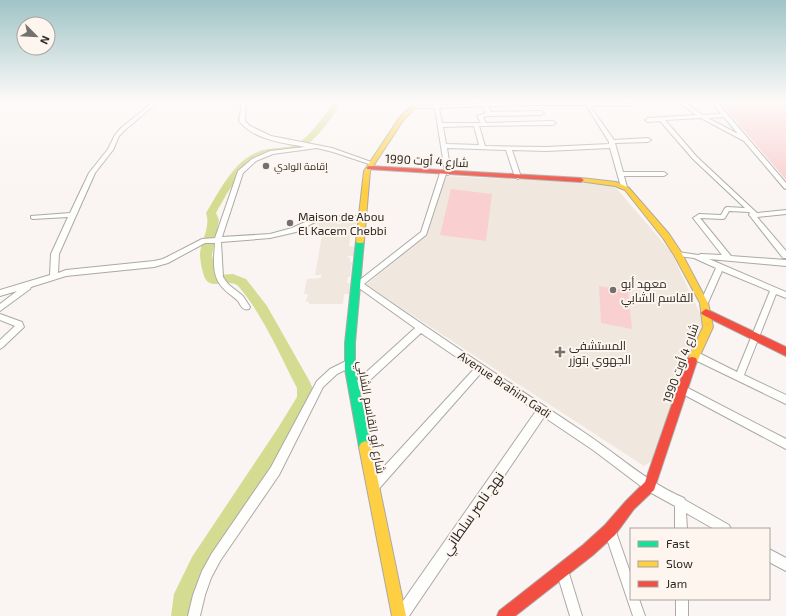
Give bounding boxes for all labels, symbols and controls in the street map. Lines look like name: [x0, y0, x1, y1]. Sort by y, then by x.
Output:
north arrow: [16, 16, 56, 56]
text: N: [38, 34, 53, 47]
street label: شارع 4 أوت 1990: [385, 151, 469, 171]
place label: إقامة الوادي: [274, 160, 328, 174]
marker: إقامة الوادي: [261, 161, 271, 171]
place label: Maison de Abou El Kacem Chebbi: [298, 209, 387, 237]
marker: Maison de Abou El Kacem Chebbi: [285, 218, 295, 228]
place label: معهد أبو القاسم الشابي: [621, 276, 693, 308]
marker: معهد أبو القاسم الشابي: [608, 285, 618, 295]
street label: شارع 4 أوت 1990: [659, 321, 703, 405]
place label: المستشفى الجهوي بتوزر: [568, 338, 631, 370]
marker: المستشفى الجهوي بتوزر: [554, 346, 566, 358]
street label: Avenue Brahim Gadi: [456, 348, 554, 420]
street label: شارع أبو القاسم الشابي: [351, 359, 389, 475]
street label: نهج ناصر سلطاني: [437, 468, 510, 560]
legend: [630, 528, 770, 600]
text: Fast: [666, 536, 690, 550]
text: Slow: [666, 556, 693, 570]
text: Jam: [666, 576, 687, 590]

